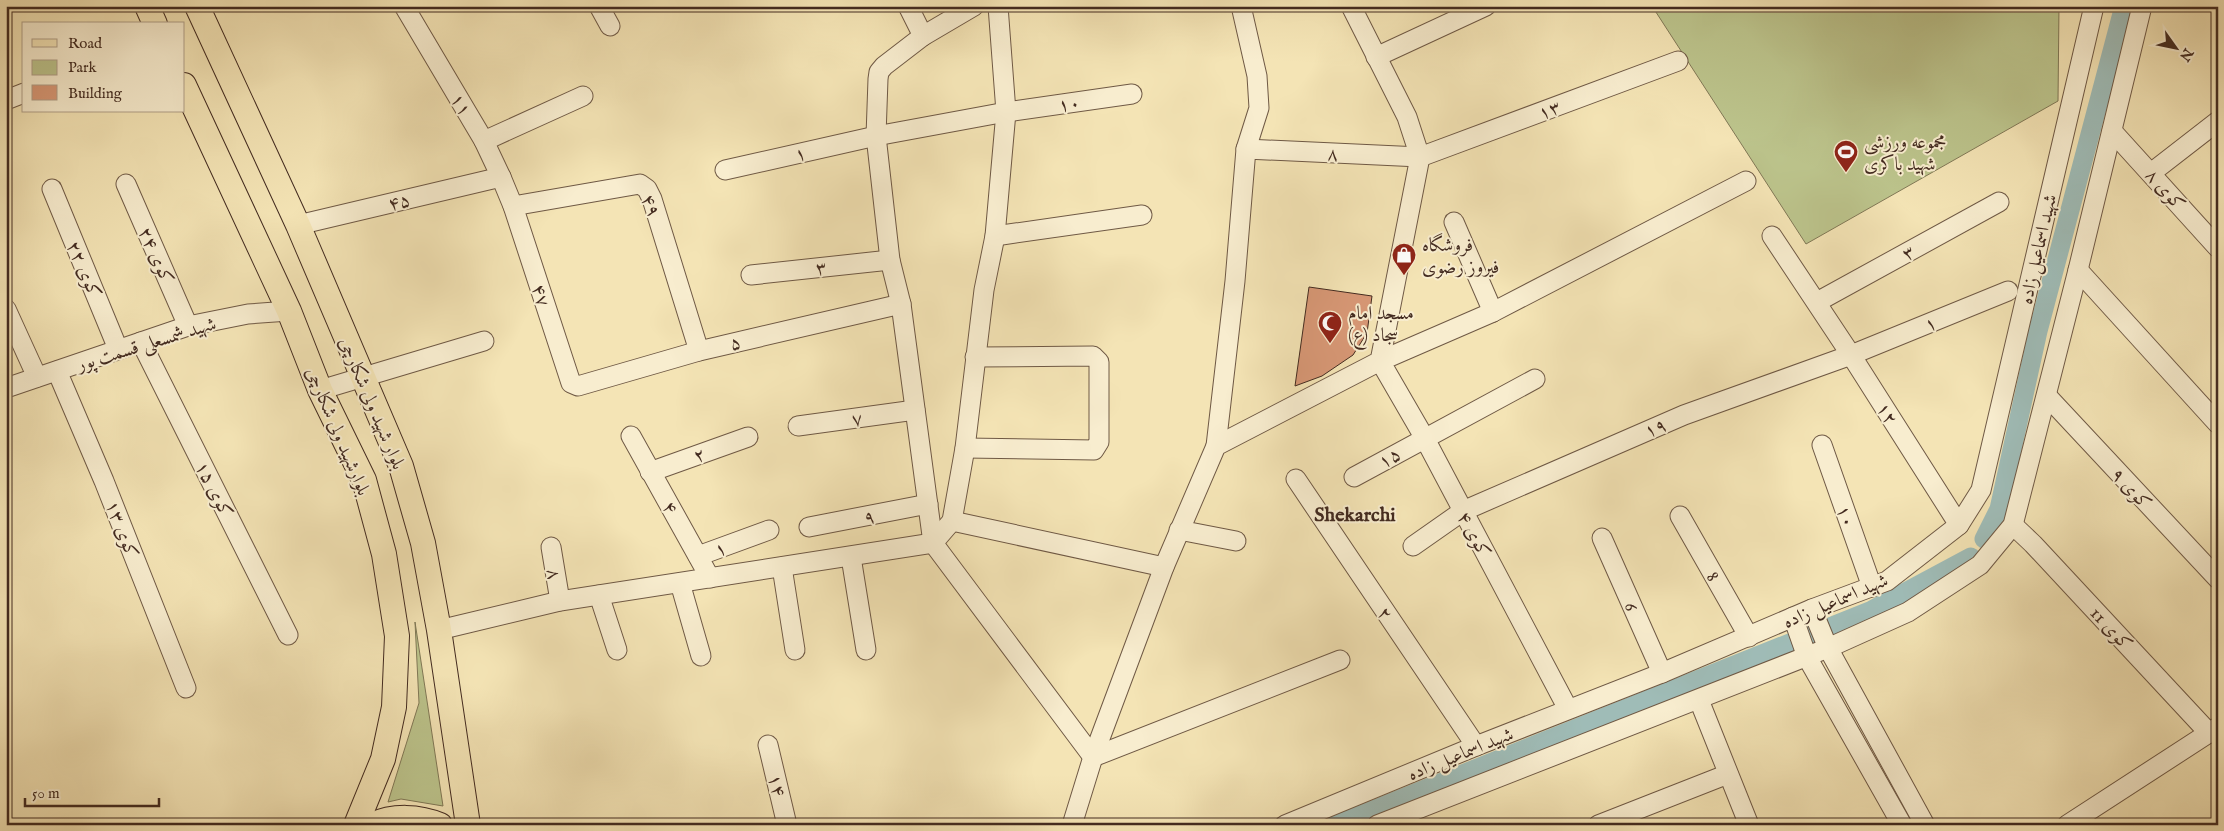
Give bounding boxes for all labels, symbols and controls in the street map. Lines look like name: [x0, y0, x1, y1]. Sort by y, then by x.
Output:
legend: [22, 22, 185, 112]
north arrow: [2152, 22, 2202, 72]
text: Road: [68, 34, 103, 53]
text: N: [2175, 44, 2197, 65]
text: Park: [68, 58, 98, 77]
text: Building: [68, 84, 123, 103]
street label: ۱۱: [444, 89, 476, 121]
street label: ۱۰: [1057, 92, 1082, 118]
street label: ۱۳: [1535, 96, 1564, 126]
place label: مجموعه ورزشی شهید باکری: [1864, 131, 1947, 177]
sports icon: مجموعه ورزشی شهید باکری: [1833, 139, 1859, 173]
street label: ۱: [792, 142, 809, 168]
street label: ۸: [1327, 143, 1339, 167]
street label: کوی ۸: [2139, 164, 2190, 217]
street label: ۴۵: [386, 189, 413, 217]
street label: ۴۹: [635, 191, 666, 221]
street label: شهید اسماعیل زاده: [2015, 192, 2063, 307]
street label: کوی ۲۴: [132, 224, 178, 288]
place label: فروشگاه فیروز رضوی: [1422, 232, 1499, 280]
street label: کوی ۲۲: [60, 237, 106, 302]
street label: ۳: [1898, 241, 1920, 267]
shop icon: فروشگاه فیروز رضوی: [1391, 242, 1417, 276]
street label: ۳: [814, 256, 828, 282]
street label: ۴۷: [525, 281, 555, 310]
place label: مسجد امام سجاد (ع): [1348, 302, 1414, 350]
mosque icon: مسجد امام سجاد (ع): [1317, 310, 1343, 344]
street label: شهید شمسعلی قسمت پور: [72, 312, 220, 379]
street label: ۱: [1921, 312, 1940, 338]
street label: ۵: [727, 331, 744, 357]
street label: بلوار شهید ولی شکارچی: [332, 334, 410, 474]
street label: بلوارشهید ولی شکارچی: [299, 364, 375, 500]
street label: ۱۲: [1870, 398, 1902, 430]
street label: ۷: [850, 407, 864, 433]
street label: ۱۹: [1641, 413, 1671, 444]
street label: ۲: [690, 443, 709, 469]
street label: ۱۵: [1374, 443, 1406, 475]
street label: کوی ۱۵: [189, 458, 238, 522]
street label: کوی ۹: [2105, 463, 2156, 515]
street label: کوی ۱۳: [99, 497, 143, 562]
street label: ۴: [656, 497, 682, 519]
street label: ۱۰: [1830, 502, 1860, 531]
district label: Shekarchi: [1314, 503, 1396, 528]
street label: ۹: [862, 505, 877, 531]
street label: کوی ۴: [1451, 508, 1495, 562]
street label: ۱: [711, 537, 730, 563]
street label: ۸: [540, 567, 566, 582]
street label: 8: [1700, 568, 1725, 586]
street label: شهید اسماعیل زاده: [1780, 569, 1892, 635]
street label: 6: [1618, 598, 1643, 616]
street label: کوی 11: [2084, 602, 2137, 657]
street label: ۲: [1371, 603, 1397, 625]
street label: شهید اسماعیل زاده: [1404, 723, 1517, 787]
street label: ۱۴: [762, 772, 790, 799]
scale bar: [25, 776, 159, 808]
text: 50 m: [32, 784, 60, 803]

